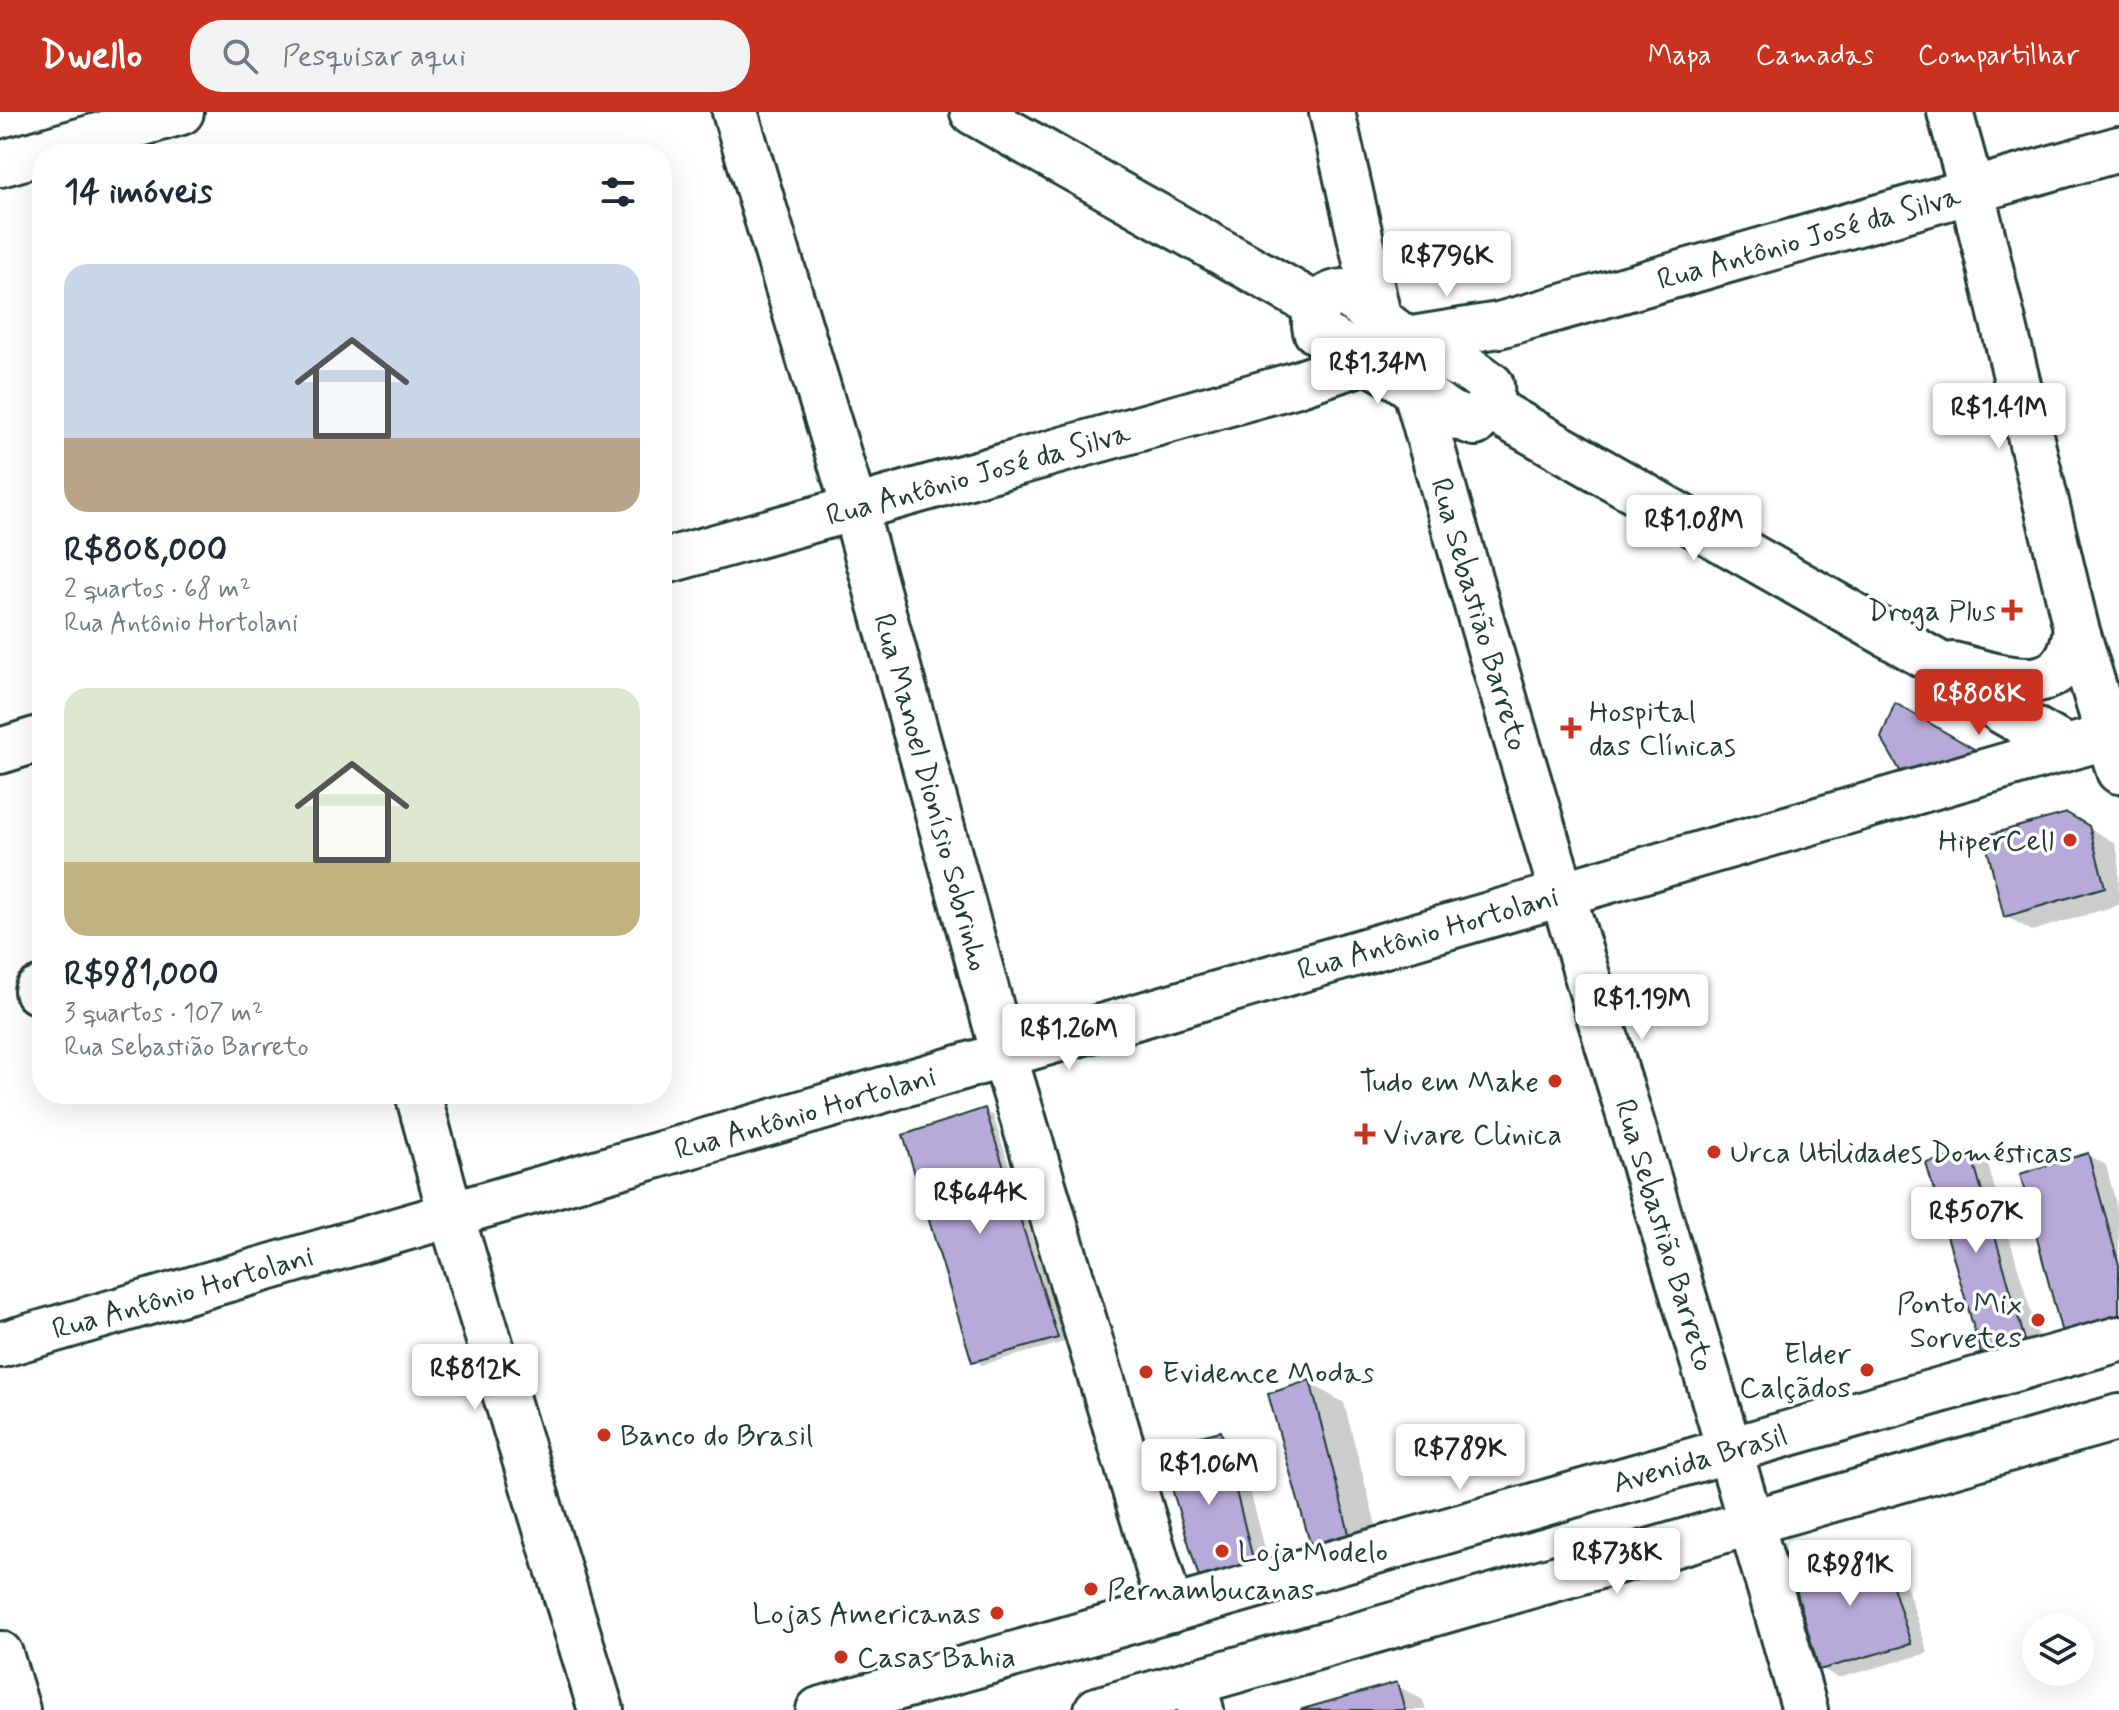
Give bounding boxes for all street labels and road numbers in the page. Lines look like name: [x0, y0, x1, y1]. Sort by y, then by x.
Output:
street label: Rua Antônio José da Silva: [1653, 177, 1966, 300]
street label: Rua Antônio José da Silva: [822, 414, 1135, 536]
street label: Rua Sebastião Barreto: [1420, 474, 1537, 755]
street label: Rua Manoel Dionísio Sobrinho: [863, 609, 998, 975]
street label: Rua Antônio Hortolani: [1293, 878, 1563, 990]
street label: Rua Antônio Hortolani: [670, 1058, 941, 1170]
street label: Rua Sebastião Barreto: [1604, 1095, 1723, 1376]
street label: Rua Antônio Hortolani: [48, 1238, 318, 1350]
street label: Avenida Brasil: [1608, 1417, 1792, 1504]

